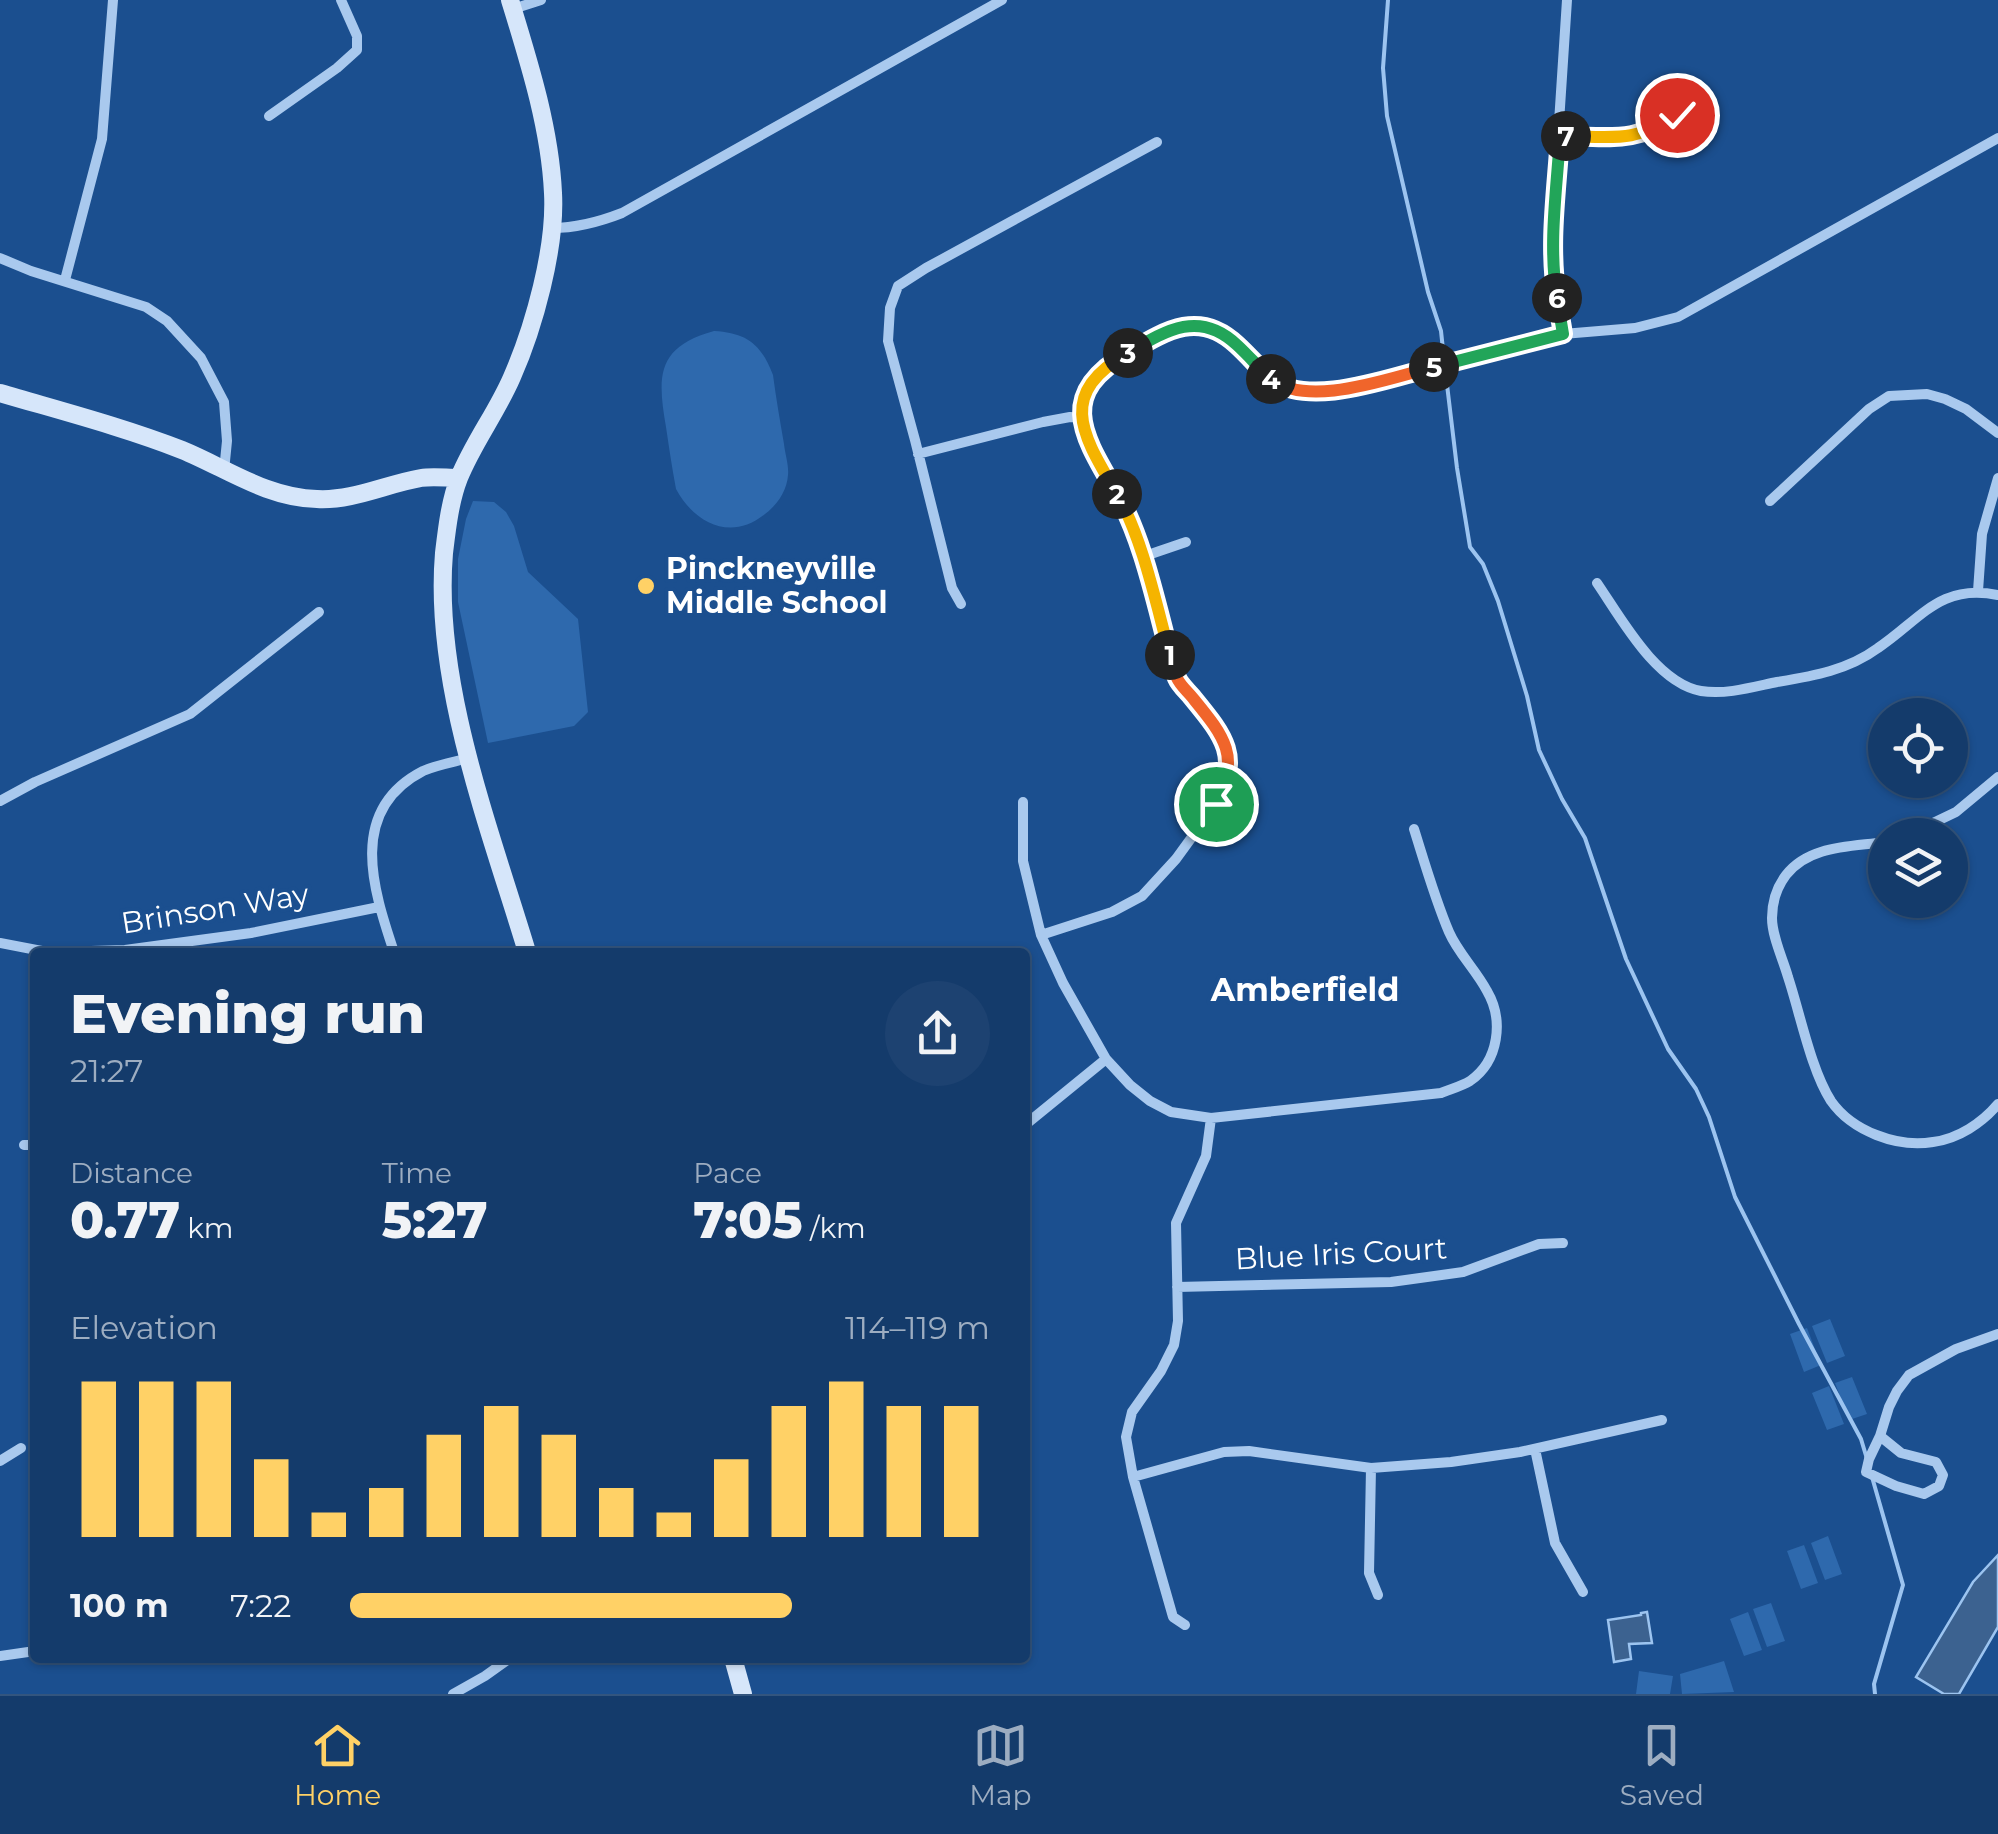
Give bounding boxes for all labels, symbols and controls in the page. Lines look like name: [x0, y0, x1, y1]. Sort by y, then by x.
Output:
pin: [1635, 73, 1720, 158]
icon: check: [1650, 88, 1705, 143]
pin: 7: [1541, 111, 1591, 161]
text: 7: [1557, 119, 1575, 153]
pin: 6: [1532, 273, 1582, 323]
text: 6: [1548, 281, 1566, 315]
pin: 3: [1103, 328, 1153, 378]
text: 3: [1120, 336, 1136, 370]
pin: 5: [1409, 342, 1459, 392]
text: 5: [1426, 350, 1442, 384]
pin: 4: [1246, 354, 1296, 404]
text: 4: [1261, 362, 1281, 396]
pin: 2: [1092, 469, 1142, 519]
text: 2: [1109, 477, 1125, 511]
place label: Pinckneyville Middle School: [666, 550, 888, 621]
marker: Pinckneyville Middle School: [635, 575, 657, 597]
pin: 1: [1145, 630, 1195, 680]
text: 1: [1165, 638, 1175, 672]
map controls: [1868, 698, 1968, 918]
button: locate: [1868, 698, 1968, 798]
pin: [1174, 762, 1259, 847]
icon: arrive: [1189, 777, 1244, 832]
button: layers: [1868, 818, 1968, 918]
street label: Brinson Way: [118, 875, 312, 942]
district label: Amberfield: [1210, 970, 1399, 1009]
text: Evening run: [70, 980, 425, 1047]
button: share: [885, 981, 990, 1086]
text: 21:27: [70, 1051, 143, 1090]
text: Distance: [70, 1156, 193, 1190]
text: Time: [382, 1156, 452, 1190]
text: Pace: [693, 1156, 762, 1190]
text: 0.77: [70, 1190, 180, 1251]
text: 5:27: [382, 1190, 488, 1251]
text: 7:05: [693, 1190, 803, 1251]
text: km: [180, 1211, 234, 1245]
text: /km: [803, 1211, 866, 1245]
street label: Blue Iris Court: [1234, 1229, 1448, 1278]
text: Elevation: [70, 1308, 218, 1347]
text: 114–119 m: [845, 1308, 990, 1347]
text: 100 m: [70, 1586, 169, 1625]
text: 7:22: [230, 1586, 291, 1625]
tab: Home: [294, 1718, 381, 1812]
tab: Map: [969, 1718, 1032, 1812]
tab: Saved: [1620, 1718, 1704, 1812]

